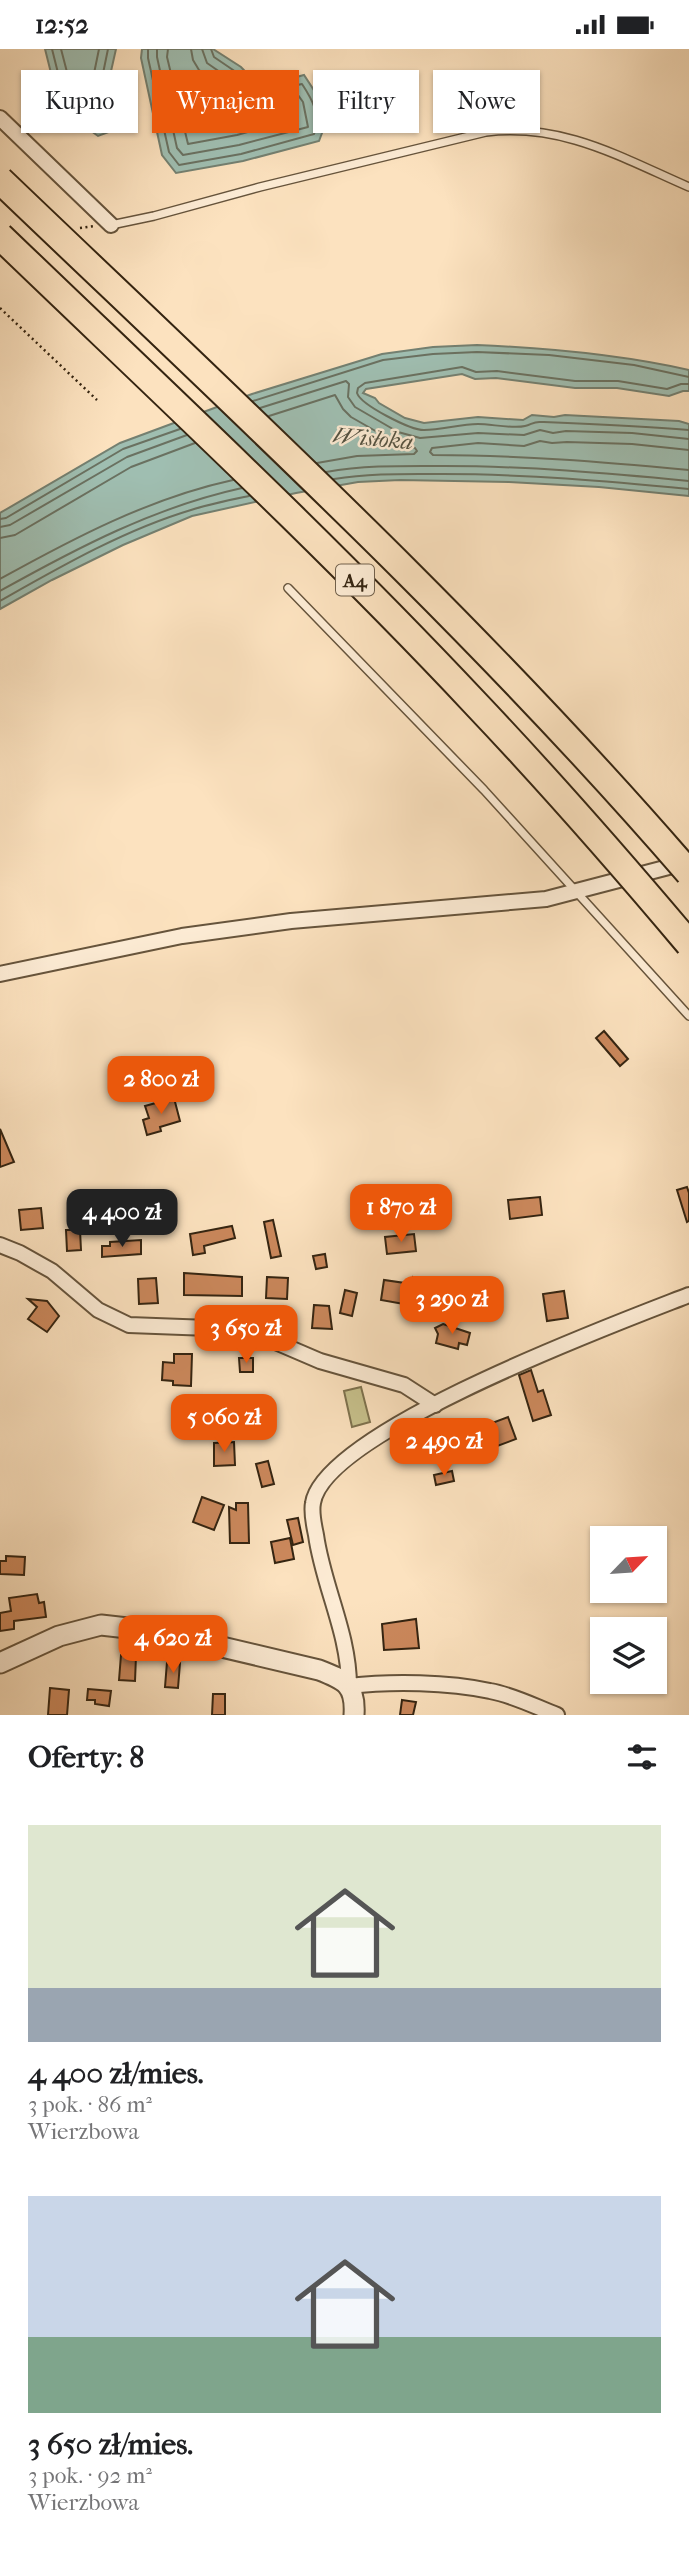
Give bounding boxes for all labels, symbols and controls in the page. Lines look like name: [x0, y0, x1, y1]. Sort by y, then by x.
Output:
text: 12:52: [35, 9, 89, 40]
chip: Kupno: [21, 70, 138, 133]
chip: Wynajem: [152, 70, 299, 133]
chip: Filtry: [313, 70, 419, 133]
chip: Nowe: [433, 70, 540, 133]
water label: Wisłoka: [332, 422, 414, 455]
road number: A4: [336, 565, 374, 595]
pin: 2 800 zł: [89, 1056, 233, 1116]
text: 2 800 zł: [123, 1065, 199, 1092]
pin: 1 870 zł: [329, 1185, 473, 1244]
pin: 4 400 zł: [50, 1189, 194, 1249]
text: 1 870 zł: [366, 1193, 436, 1220]
text: 4 400 zł: [83, 1198, 161, 1225]
pin: 3 290 zł: [380, 1277, 524, 1336]
text: 3 290 zł: [416, 1285, 488, 1312]
pin: 3 650 zł: [174, 1305, 318, 1365]
text: 3 650 zł: [211, 1314, 281, 1341]
pin: 5 060 zł: [152, 1395, 296, 1454]
text: 5 060 zł: [187, 1403, 261, 1430]
pin: 2 490 zł: [372, 1419, 516, 1478]
text: 2 490 zł: [406, 1427, 482, 1454]
north arrow: [590, 1526, 667, 1603]
map controls: [590, 1526, 667, 1694]
pin: 4 620 zł: [101, 1615, 245, 1675]
button: layers: [590, 1617, 667, 1694]
text: 4 620 zł: [135, 1624, 211, 1651]
icon: filters: [623, 1738, 661, 1776]
text: Oferty: 8: [28, 1740, 144, 1775]
icon: home: [282, 1870, 408, 1996]
text: 4 400 zł/mies.: [28, 2056, 204, 2091]
text: 3 pok. · 86 m²: [28, 2091, 152, 2118]
text: Wierzbowa: [28, 2118, 139, 2145]
icon: home: [282, 2241, 408, 2367]
text: 3 650 zł/mies.: [28, 2427, 193, 2462]
text: 3 pok. · 92 m²: [28, 2462, 152, 2489]
text: Wierzbowa: [28, 2489, 139, 2516]

